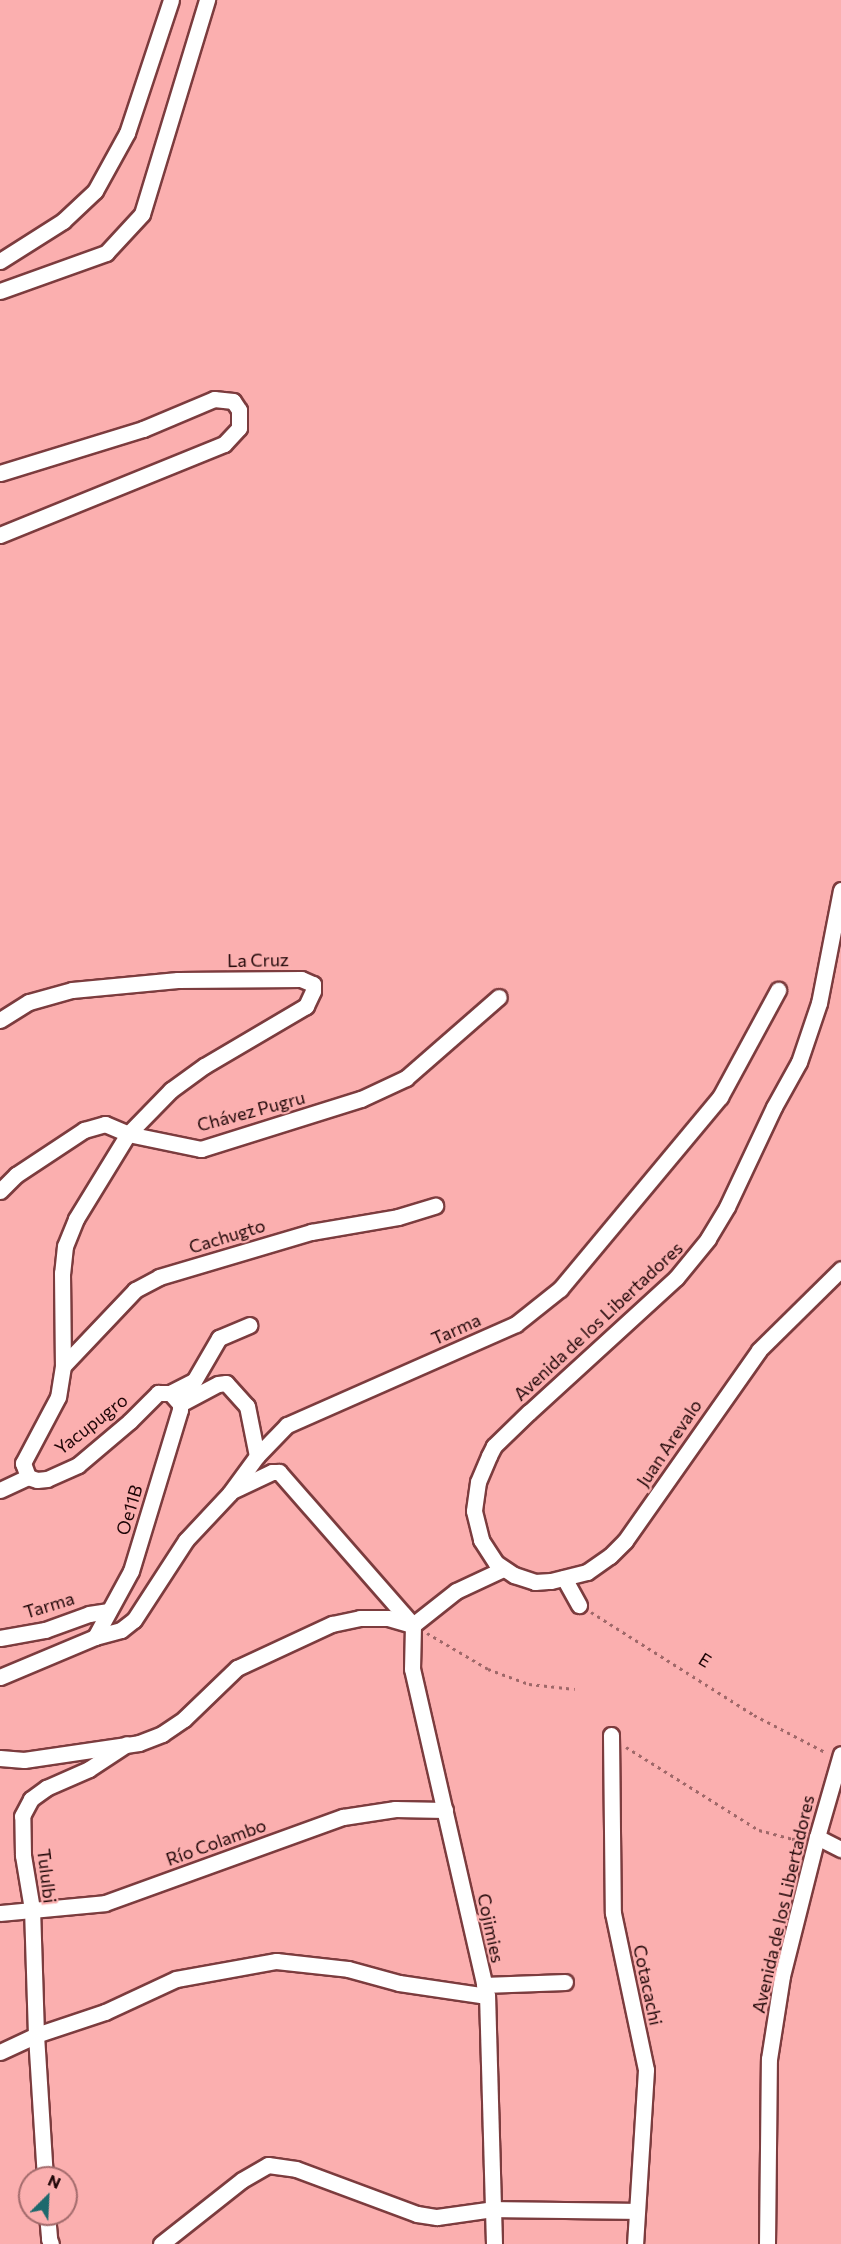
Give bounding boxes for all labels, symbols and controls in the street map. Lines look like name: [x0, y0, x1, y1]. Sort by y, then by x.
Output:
street label: La Cruz: [227, 949, 289, 971]
street label: Chávez Pugru: [195, 1086, 307, 1136]
street label: Cachugto: [186, 1214, 268, 1258]
street label: Avenida de los Libertadores: [509, 1237, 687, 1405]
street label: Tarma: [428, 1309, 484, 1349]
street label: Yacupugro: [50, 1389, 132, 1459]
street label: Juan Arevalo: [632, 1395, 706, 1491]
street label: Oe11B: [111, 1482, 147, 1538]
street label: Tarma: [21, 1587, 77, 1623]
street label: E: [695, 1648, 715, 1672]
street label: Avenida de los Libertadores: [747, 1793, 819, 2015]
street label: Río Colambo: [163, 1814, 269, 1870]
street label: Tululbi: [33, 1848, 61, 1904]
street label: Cojimies: [473, 1891, 509, 1965]
street label: Cotacachi: [629, 1943, 667, 2027]
north arrow: [18, 2166, 78, 2226]
text: N: [45, 2170, 64, 2192]

